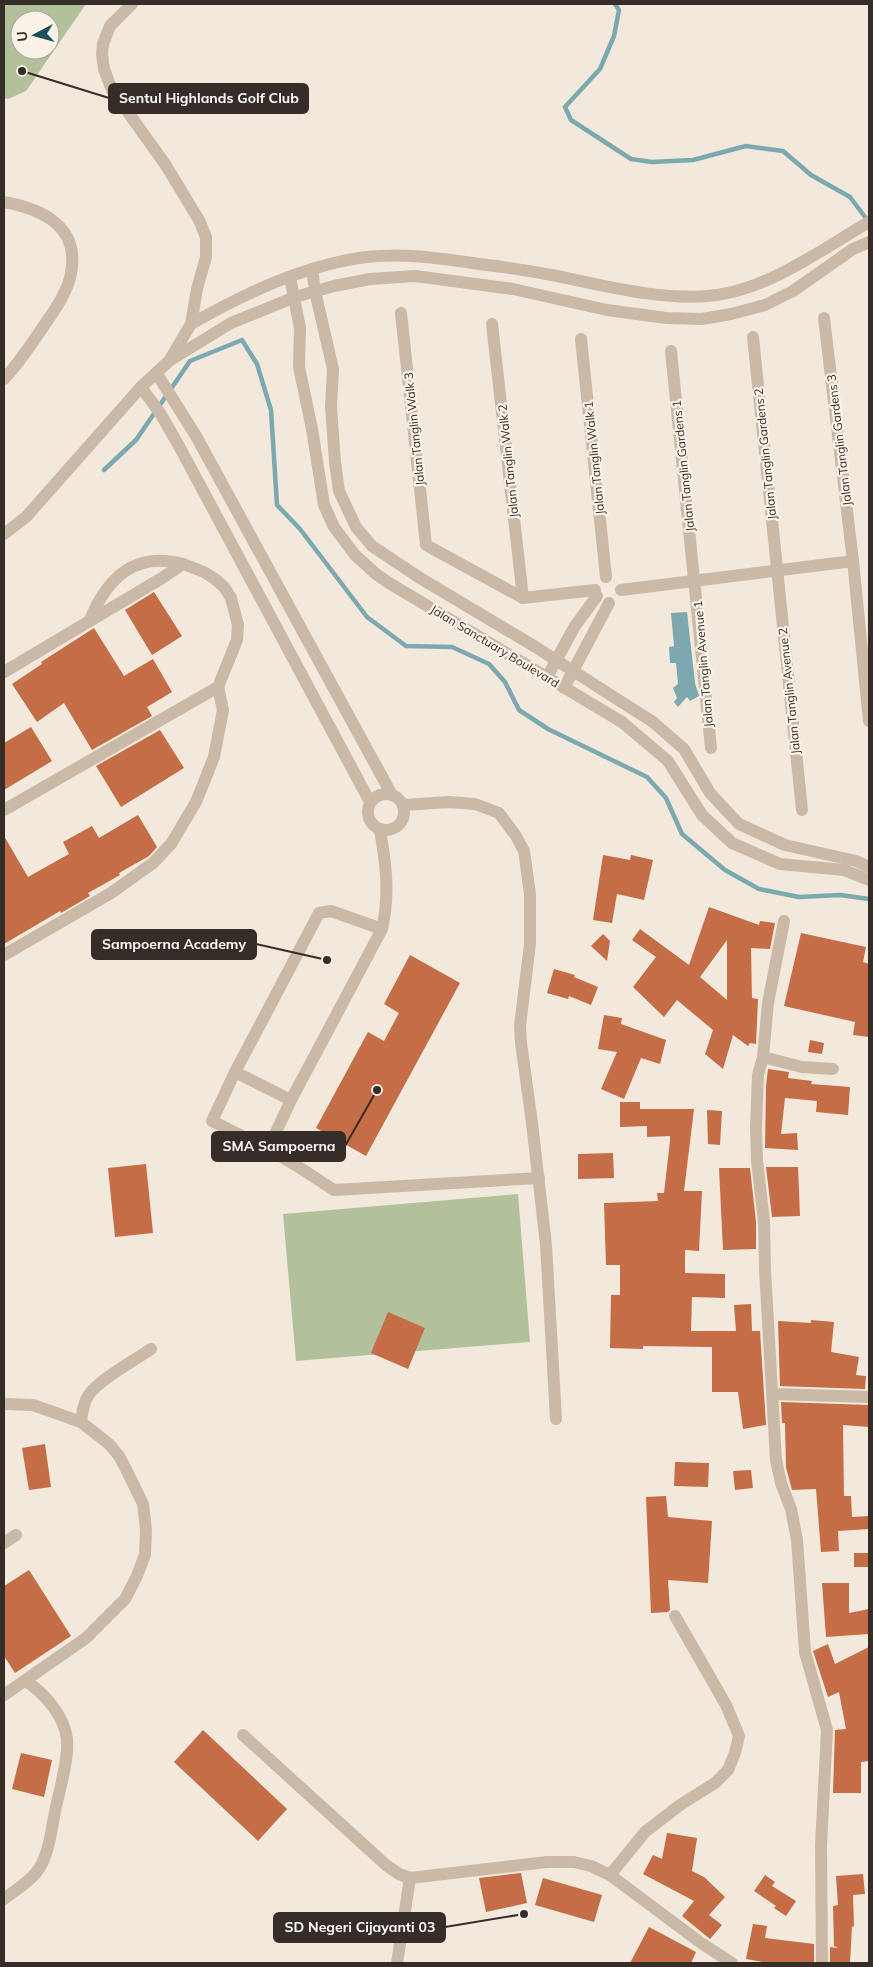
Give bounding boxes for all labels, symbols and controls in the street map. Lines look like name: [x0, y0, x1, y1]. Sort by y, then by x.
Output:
north arrow: [10, 10, 60, 60]
text: U: [13, 30, 32, 42]
callout: Sentul Highlands Golf Club: [109, 84, 308, 113]
text: Sentul Highlands Golf Club: [119, 89, 299, 107]
street label: Jalan Tanglin Walk 3: [401, 371, 427, 487]
street label: Jalan Tanglin Gardens 3: [823, 373, 855, 507]
street label: Jalan Tanglin Gardens 2: [751, 387, 779, 521]
street label: Jalan Tanglin Gardens 1: [669, 399, 697, 533]
street label: Jalan Tanglin Walk 1: [581, 400, 607, 516]
street label: Jalan Tanglin Walk 2: [495, 403, 521, 519]
street label: Jalan Tanglin Avenue 1: [690, 600, 716, 728]
street label: Jalan Sanctuary Boulevard: [428, 602, 562, 690]
street label: Jalan Tanglin Avenue 2: [775, 627, 803, 755]
callout: Sampoerna Academy: [92, 930, 256, 959]
text: Sampoerna Academy: [102, 935, 246, 953]
callout: SMA Sampoerna: [212, 1132, 345, 1161]
text: SMA Sampoerna: [222, 1137, 336, 1155]
callout: SD Negeri Cijayanti 03: [274, 1913, 445, 1942]
text: SD Negeri Cijayanti 03: [285, 1918, 435, 1936]

